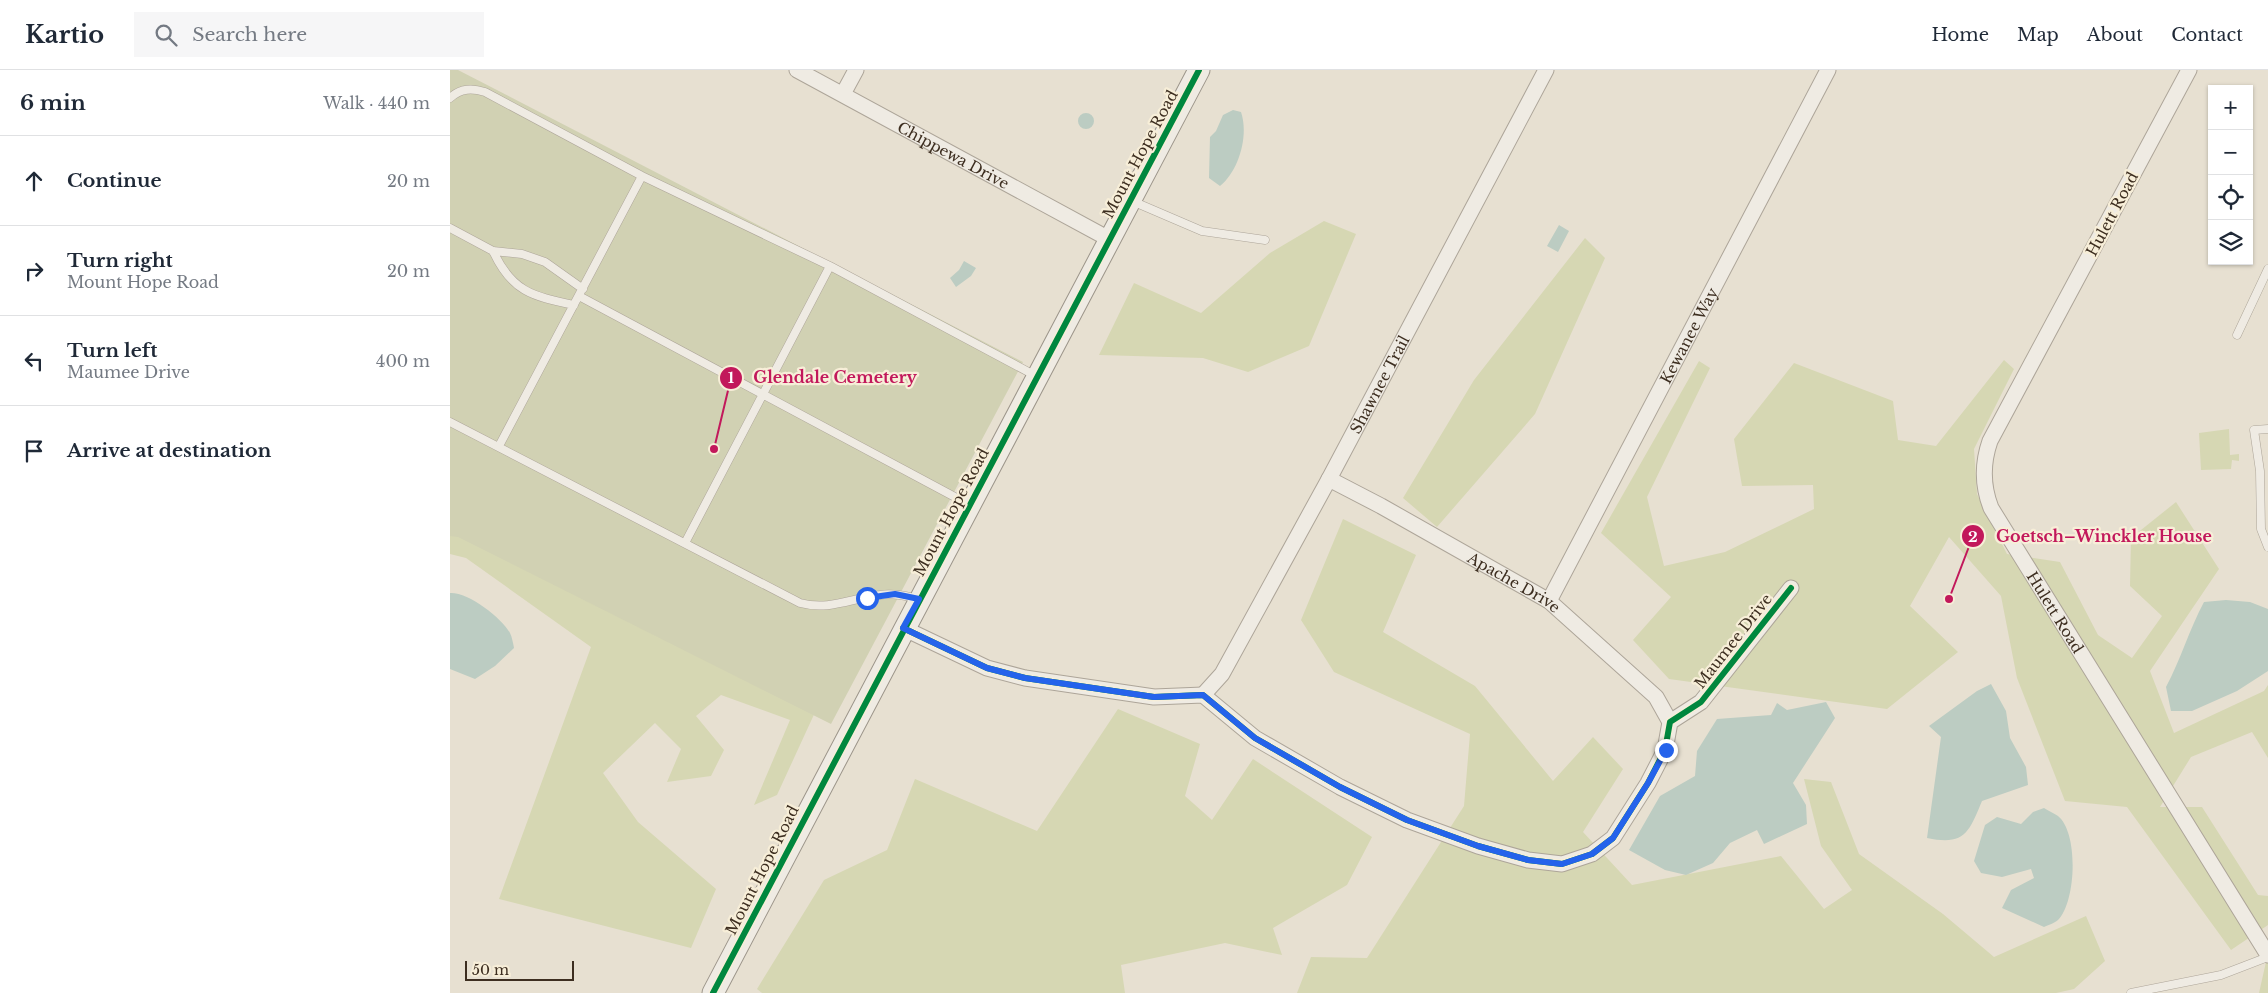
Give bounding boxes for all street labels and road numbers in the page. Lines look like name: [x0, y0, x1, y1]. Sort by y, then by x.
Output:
street label: Mount Hope Road: [1098, 87, 1182, 221]
street label: Chippewa Drive: [894, 117, 1013, 193]
street label: Hulett Road: [2082, 169, 2142, 259]
street label: Kewanee Way: [1655, 284, 1722, 387]
street label: Shawnee Trail: [1345, 332, 1413, 437]
street label: Mount Hope Road: [909, 445, 993, 579]
street label: Apache Drive: [1464, 547, 1565, 616]
street label: Hulett Road: [2023, 568, 2088, 657]
street label: Maumee Drive: [1690, 590, 1776, 692]
street label: Mount Hope Road: [721, 802, 803, 938]

